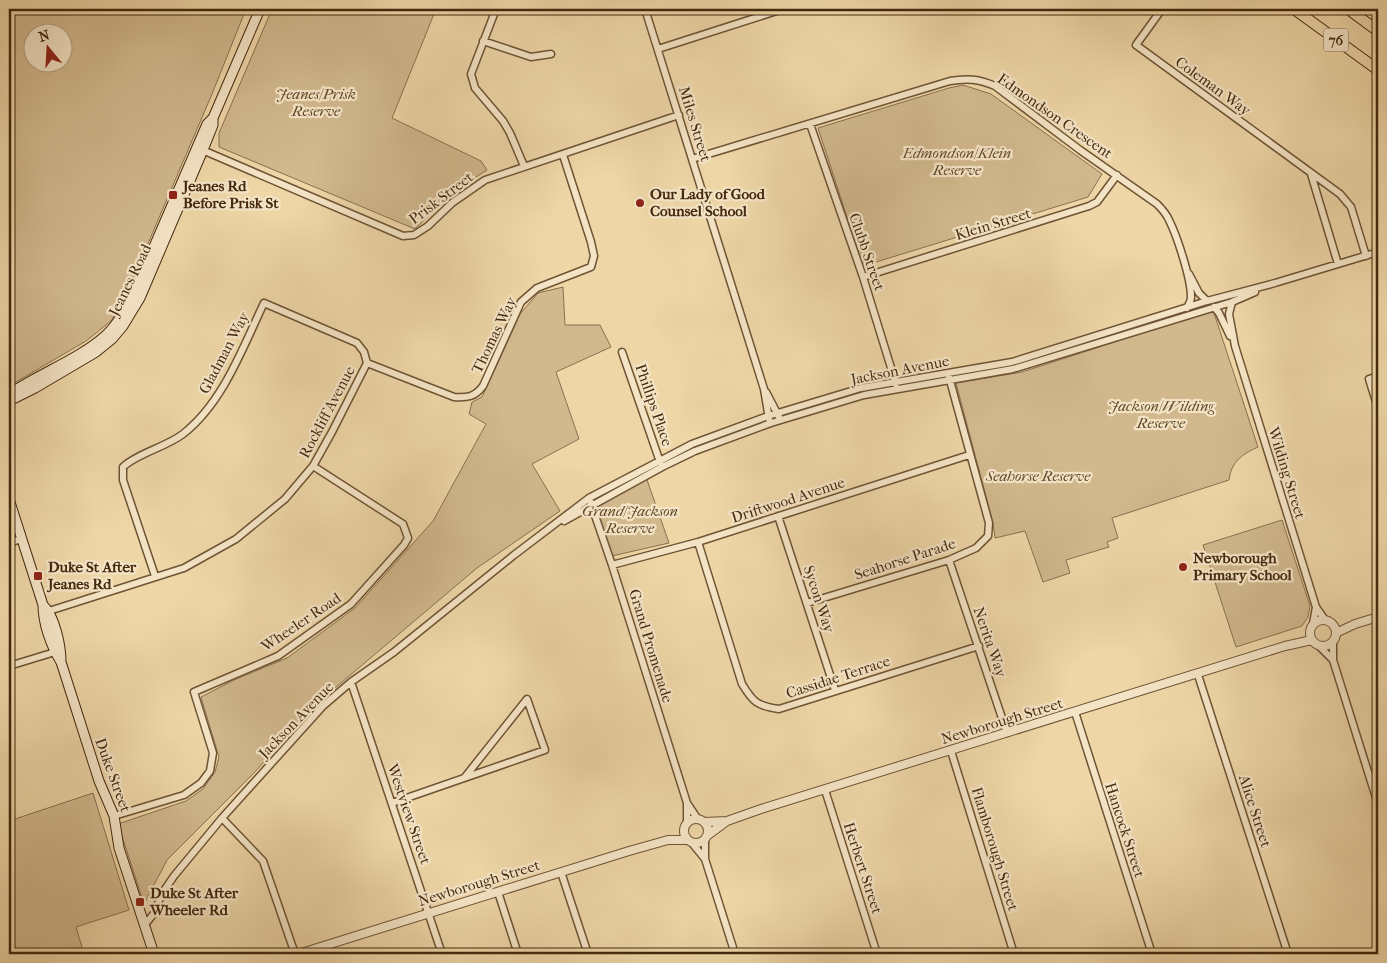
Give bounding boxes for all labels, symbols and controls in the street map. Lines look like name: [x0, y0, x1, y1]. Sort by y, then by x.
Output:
north arrow: [22, 22, 72, 72]
text: N: [36, 26, 52, 46]
road number: 76: [1324, 28, 1348, 52]
street label: Coleman Way: [1172, 53, 1255, 120]
street label: Edmondson Crescent: [994, 70, 1117, 163]
street label: Miles Street: [675, 84, 715, 165]
park label: Jeanes/Prisk Reserve: [276, 85, 356, 120]
park label: Edmondson/Klein Reserve: [902, 144, 1011, 179]
street label: Prisk Street: [405, 168, 477, 228]
place label: Jeanes Rd Before Prisk St: [181, 177, 279, 212]
place label: Our Lady of Good Counsel School: [650, 185, 766, 220]
marker: Jeanes Rd Before Prisk St: [167, 189, 179, 201]
marker: Our Lady of Good Counsel School: [634, 197, 646, 209]
street label: Klein Street: [953, 204, 1034, 244]
street label: Clubb Street: [845, 211, 889, 294]
street label: Jeanes Road: [104, 240, 156, 320]
street label: Thomas Way: [468, 293, 521, 376]
street label: Gladman Way: [195, 308, 253, 397]
street label: Jackson Avenue: [848, 352, 951, 389]
street label: Rockliff Avenue: [295, 362, 359, 461]
street label: Phillips Place: [632, 362, 677, 449]
park label: Jackson/Wilding Reserve: [1108, 397, 1215, 432]
street label: Wilding Street: [1264, 424, 1310, 522]
park label: Seahorse Reserve: [985, 467, 1091, 485]
street label: Driftwood Avenue: [729, 473, 848, 527]
park label: Grand/Jackson Reserve: [582, 502, 678, 537]
street label: Seahorse Parade: [852, 534, 958, 584]
place label: Newborough Primary School: [1193, 549, 1293, 584]
place label: Duke St After Jeanes Rd: [46, 558, 137, 593]
marker: Newborough Primary School: [1177, 561, 1189, 573]
street label: Sycon Way: [800, 563, 839, 636]
marker: Duke St After Jeanes Rd: [32, 570, 44, 582]
street label: Grand Promenade: [625, 587, 677, 706]
street label: Wheeler Road: [257, 588, 345, 656]
street label: Nerita Way: [970, 604, 1011, 680]
street label: Cassidae Terrace: [784, 652, 893, 702]
street label: Jackson Avenue: [254, 677, 338, 763]
street label: Newborough Street: [939, 694, 1066, 748]
street label: Duke Street: [91, 735, 135, 815]
street label: Westview Street: [383, 760, 435, 867]
street label: Alice Street: [1235, 772, 1275, 850]
street label: Hancock Street: [1101, 780, 1149, 880]
street label: Flamborough Street: [968, 785, 1023, 914]
street label: Herbert Street: [840, 820, 886, 917]
street label: Newborough Street: [416, 856, 543, 910]
place label: Duke St After Wheeler Rd: [149, 884, 239, 919]
marker: Duke St After Wheeler Rd: [134, 896, 146, 908]

